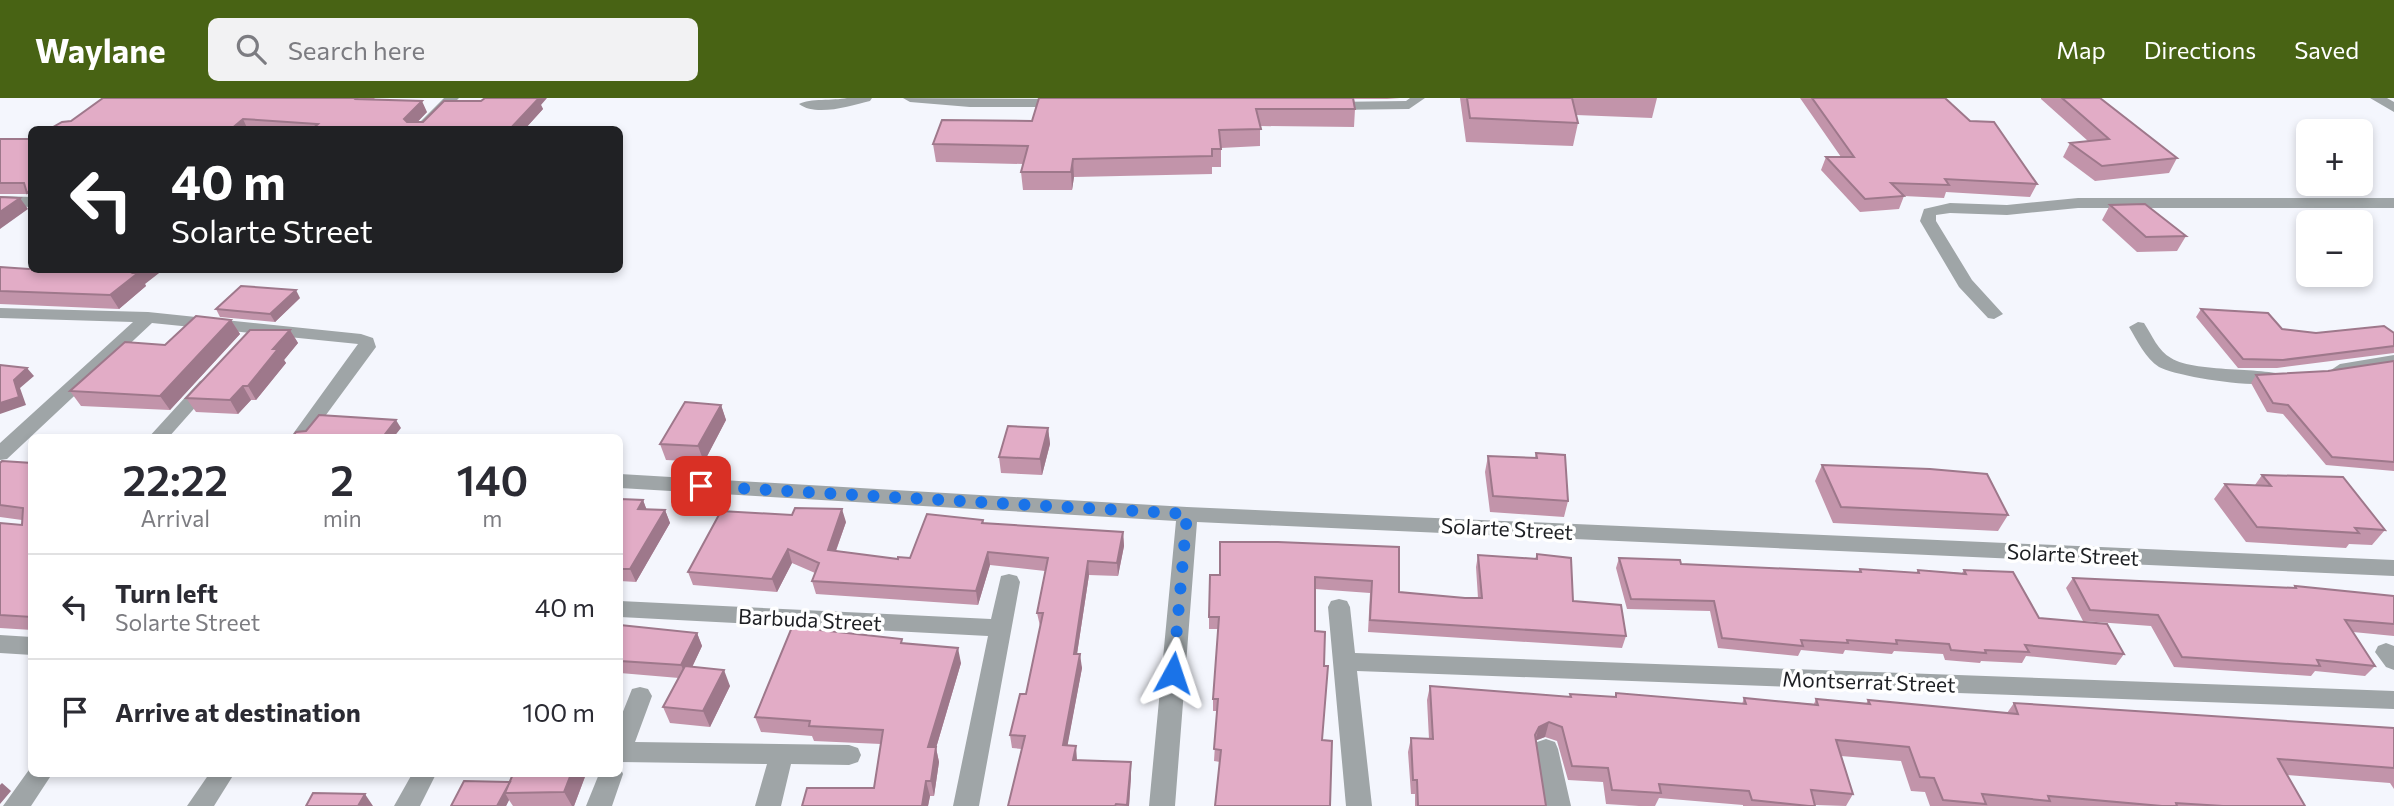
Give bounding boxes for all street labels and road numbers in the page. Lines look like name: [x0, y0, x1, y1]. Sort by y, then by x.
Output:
street label: Solarte Street: [1440, 512, 1574, 544]
street label: Solarte Street: [2006, 538, 2140, 570]
street label: Barbuda Street: [738, 603, 882, 635]
street label: Montserrat Street: [1782, 665, 1956, 697]

